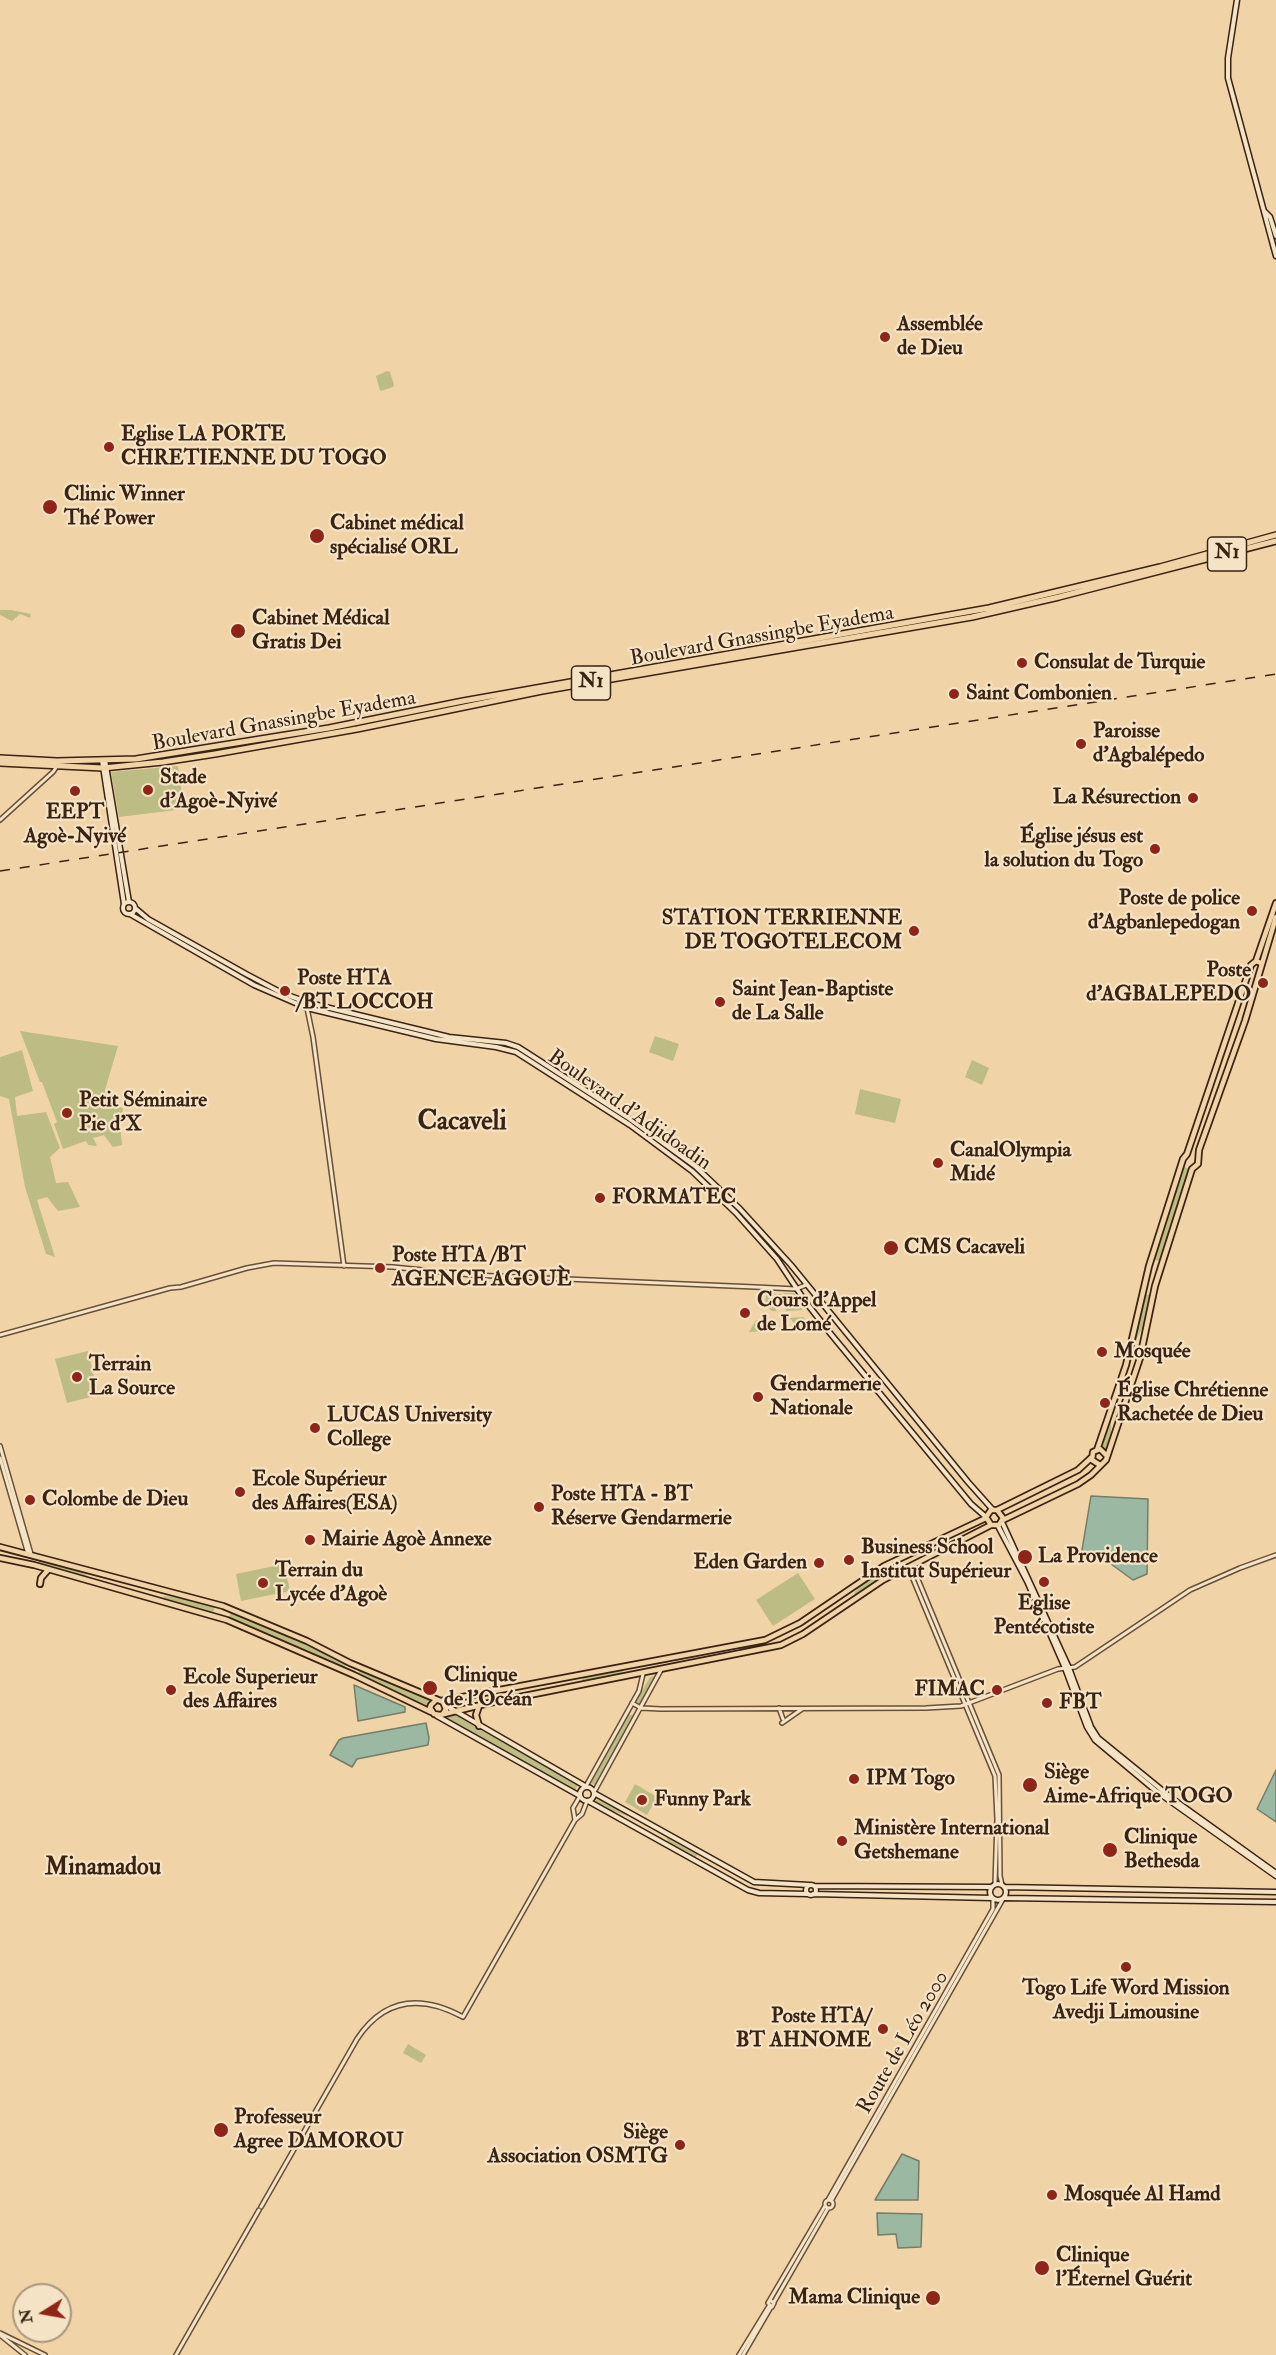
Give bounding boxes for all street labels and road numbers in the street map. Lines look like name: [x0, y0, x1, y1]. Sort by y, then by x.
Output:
road number: N1: [1208, 537, 1246, 571]
street label: Boulevard Gnassingbe Eyadema: [628, 601, 896, 673]
road number: N1: [572, 666, 610, 700]
street label: Boulevard Gnassingbe Eyadema: [150, 686, 418, 758]
street label: Boulevard d'Adjidoadin: [542, 1045, 716, 1177]
street label: Route de Léo 2000: [853, 1967, 955, 2119]

